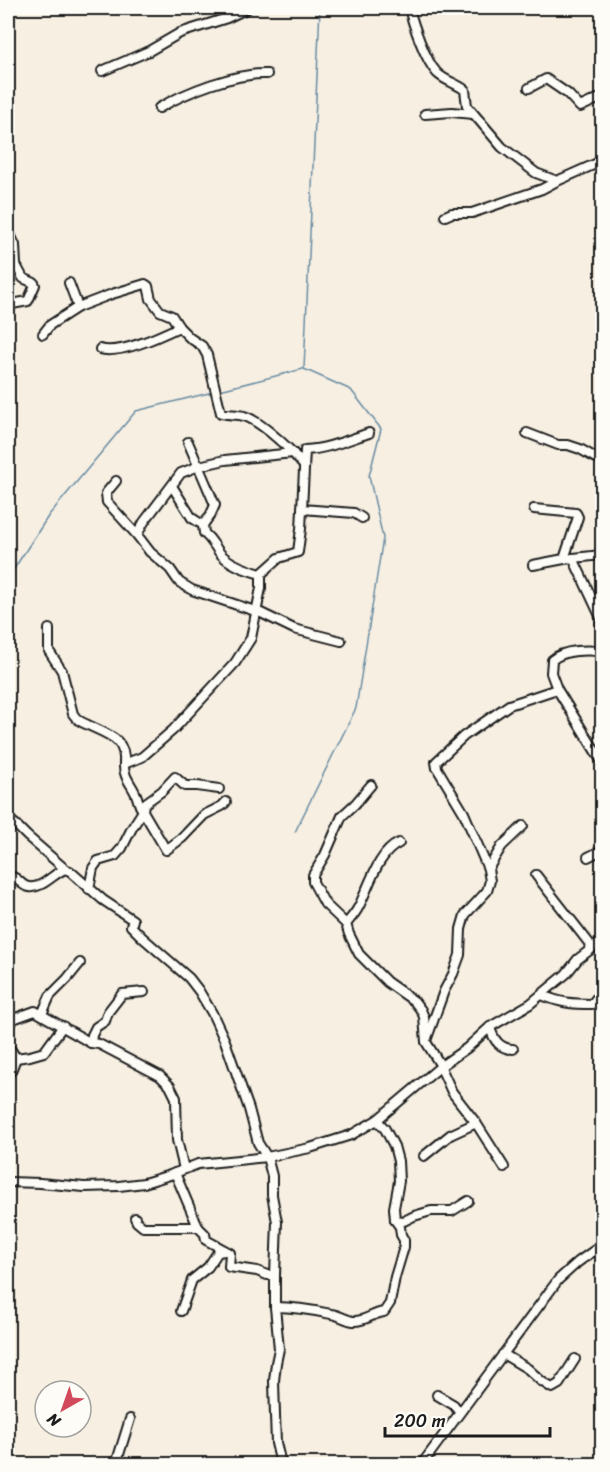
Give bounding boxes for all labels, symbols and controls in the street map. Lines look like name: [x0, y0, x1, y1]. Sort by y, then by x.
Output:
north arrow: [33, 1379, 93, 1439]
scale bar: [385, 1400, 550, 1438]
text: N: [39, 1405, 68, 1435]
text: 200 m: [394, 1405, 446, 1437]

